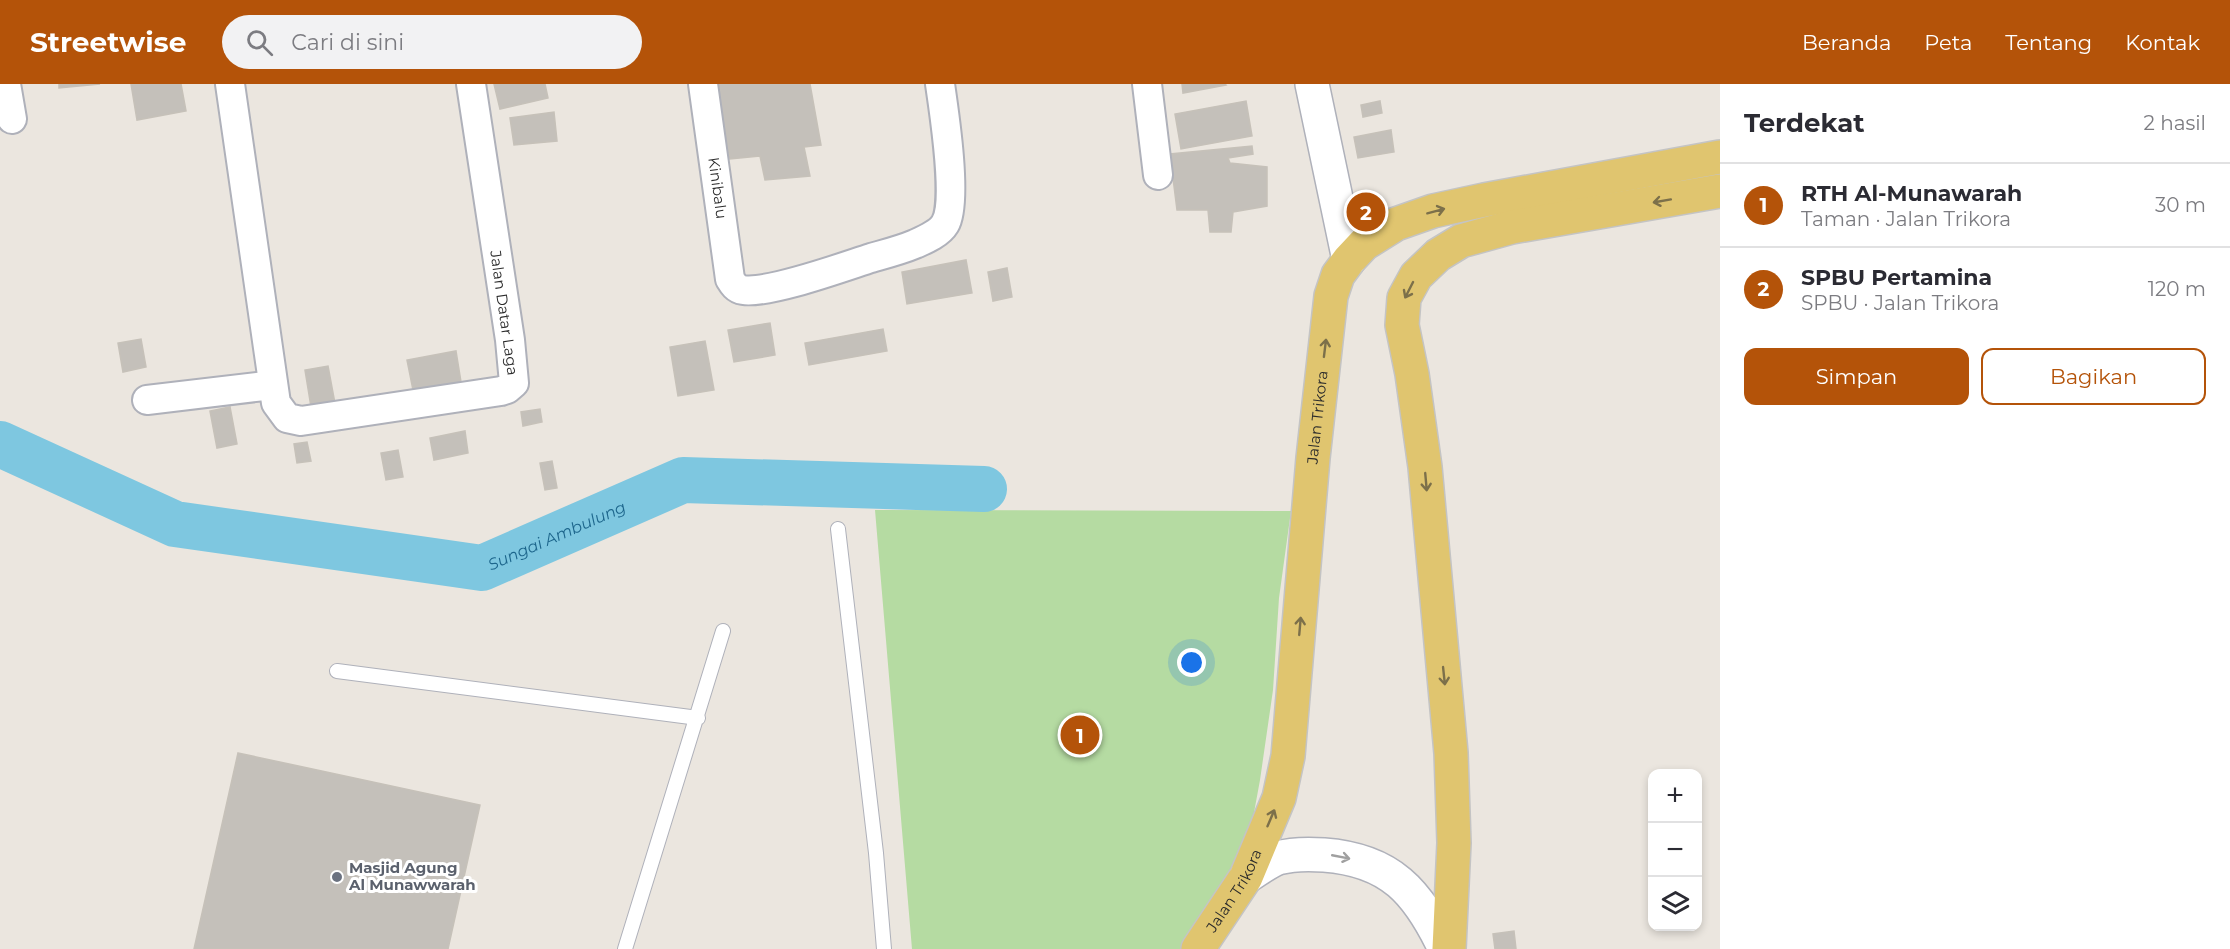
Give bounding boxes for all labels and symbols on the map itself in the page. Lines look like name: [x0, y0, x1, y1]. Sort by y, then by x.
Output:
street label: Kinibalu: [704, 156, 732, 220]
pin: 2: [1346, 190, 1386, 234]
one-way arrow: [1653, 196, 1673, 207]
one-way arrow: [1426, 204, 1445, 216]
street label: Jalan Datar Laga: [486, 248, 523, 377]
one-way arrow: [1402, 281, 1414, 299]
one-way arrow: [1320, 338, 1331, 358]
street label: Jalan Trikora: [1302, 370, 1332, 466]
one-way arrow: [1421, 472, 1432, 492]
water label: Sungai Ambulung: [485, 497, 629, 574]
one-way arrow: [1295, 616, 1306, 636]
your location: [1177, 648, 1206, 677]
one-way arrow: [1439, 666, 1450, 686]
pin: 1: [1060, 712, 1100, 758]
one-way arrow: [1266, 809, 1277, 827]
street label: Jalan Trikora: [1201, 846, 1266, 937]
one-way arrow: [1331, 852, 1350, 863]
place label: Masjid Agung Al Munawwarah: [348, 858, 476, 894]
marker: Masjid Agung Al Munawwarah: [330, 870, 344, 884]

